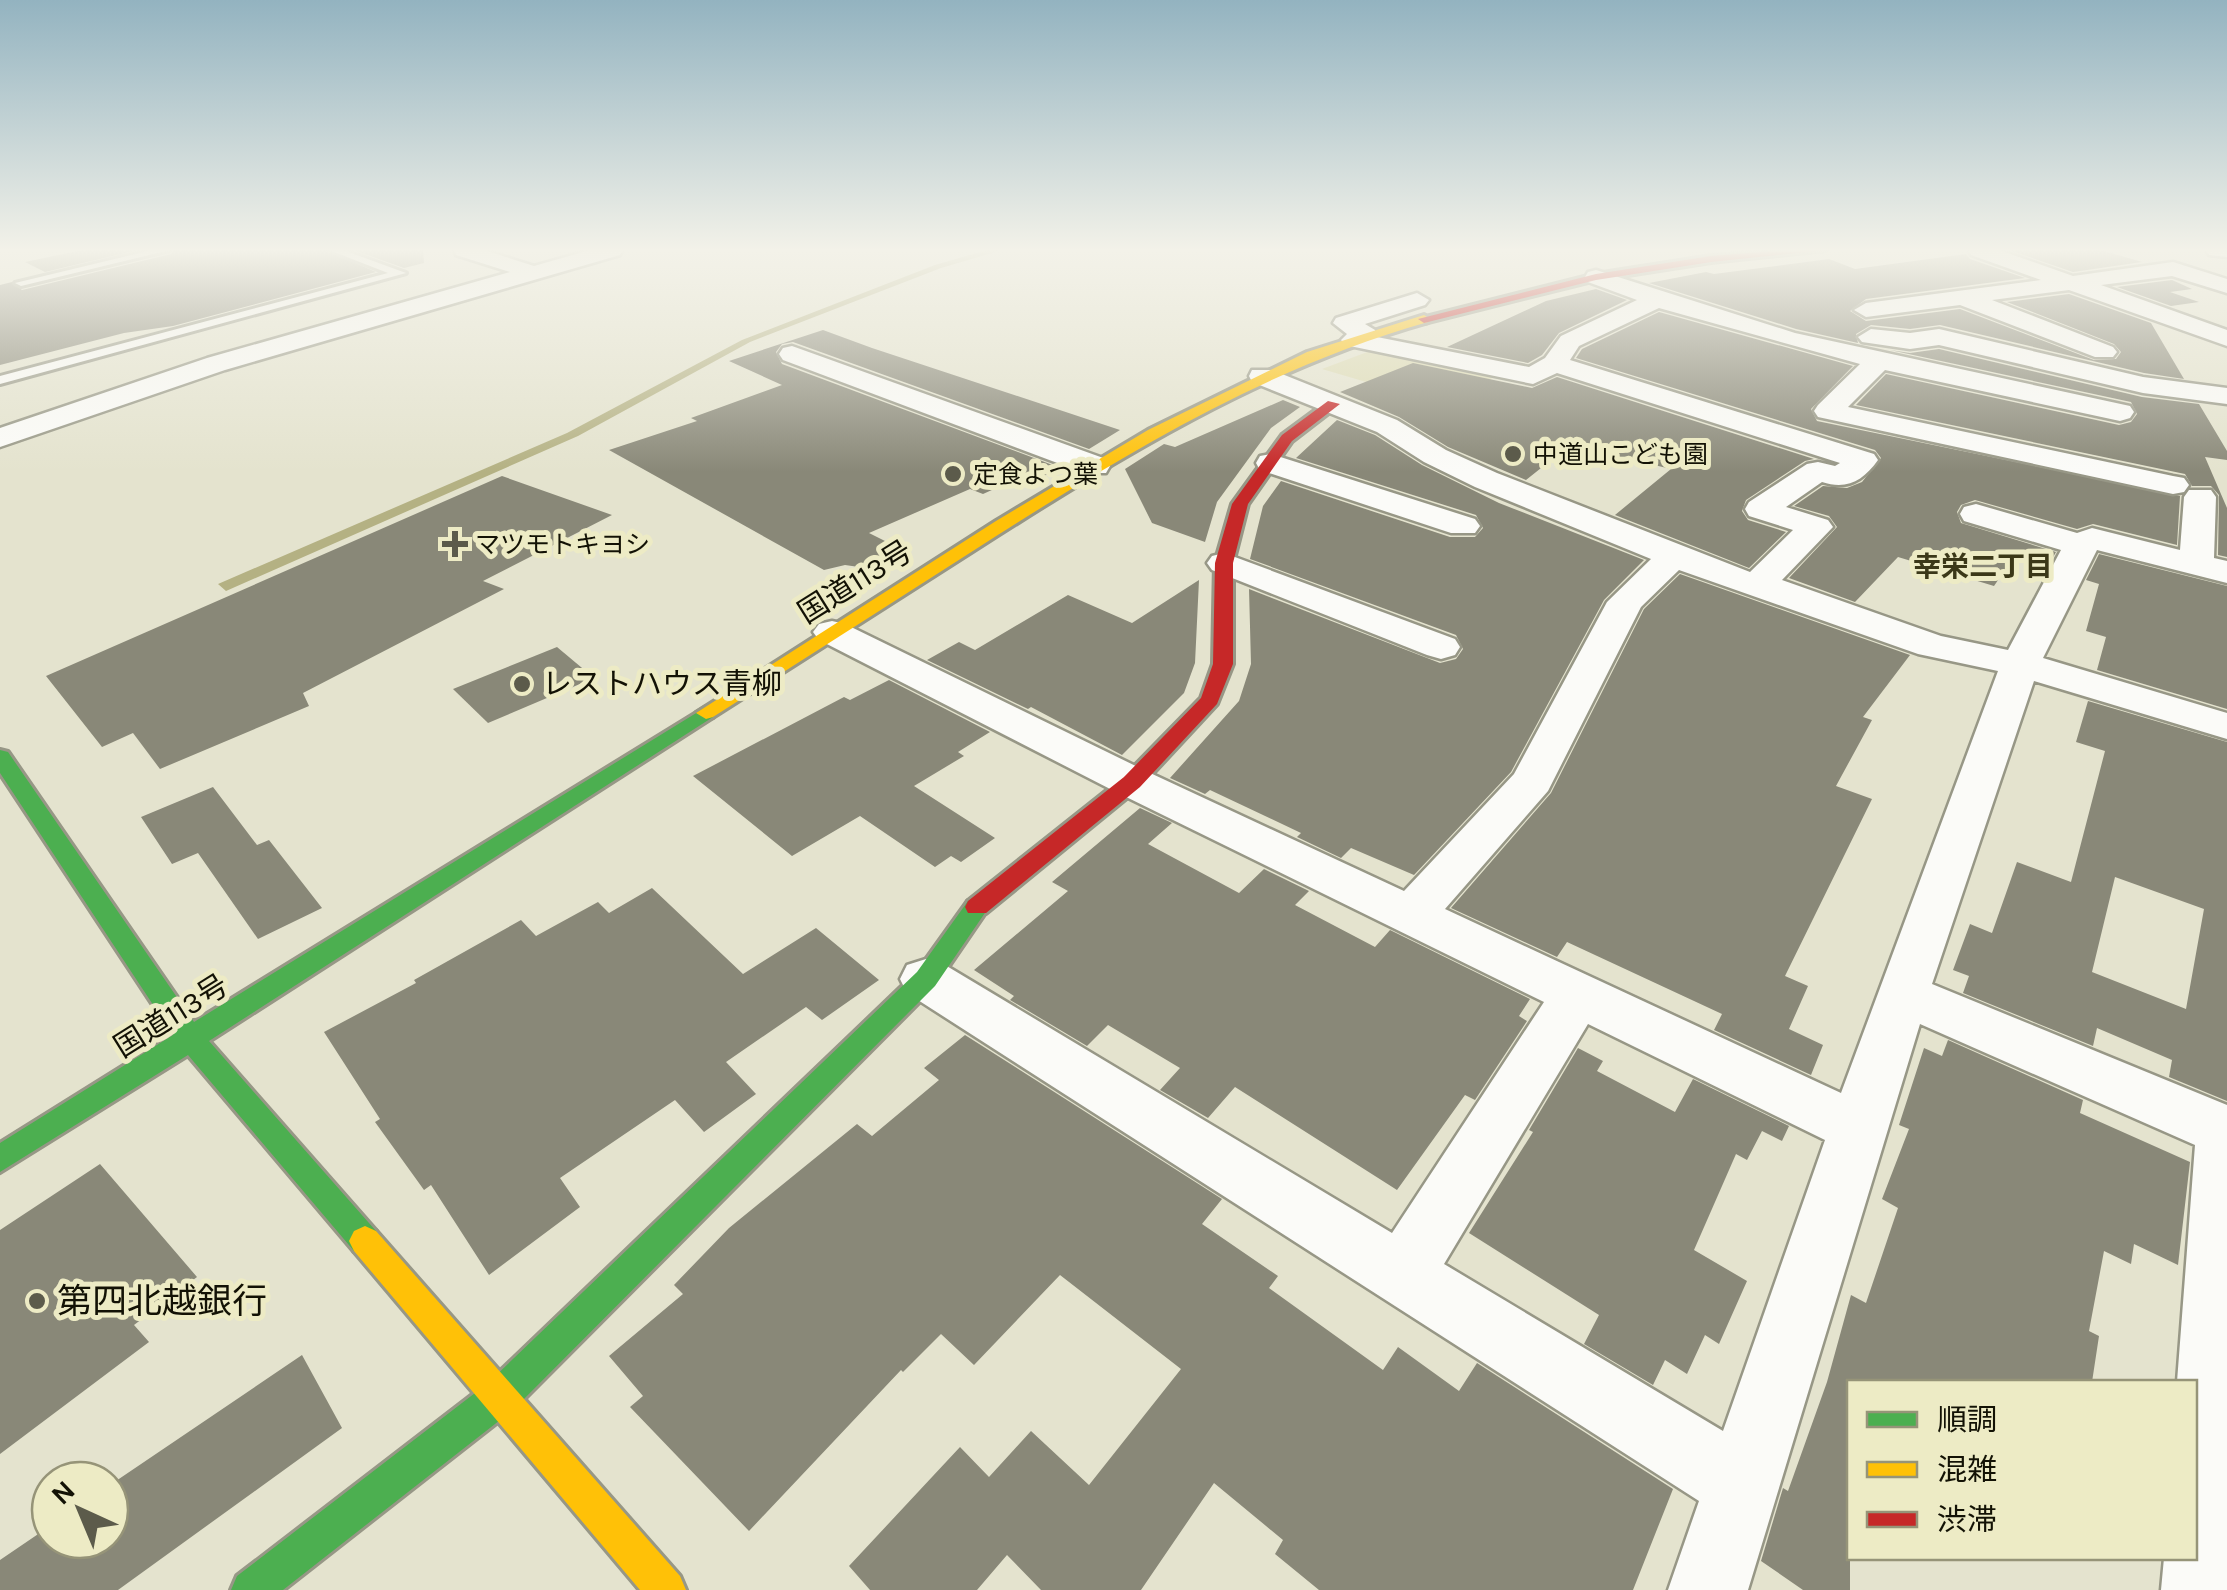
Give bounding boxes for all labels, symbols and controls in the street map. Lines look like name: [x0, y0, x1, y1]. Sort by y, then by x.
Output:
place label: 中道山こども園: [1533, 440, 1708, 469]
marker: 中道山こども園: [1502, 443, 1524, 465]
place label: 定食よつ葉: [973, 460, 1098, 489]
marker: 定食よつ葉: [942, 463, 964, 485]
place label: マツモトキヨシ: [475, 530, 650, 559]
marker: マツモトキヨシ: [444, 533, 466, 555]
street label: 国道113号: [791, 533, 919, 631]
district label: 幸栄二丁目: [1913, 550, 2053, 583]
place label: レストハウス青柳: [542, 666, 782, 702]
marker: レストハウス青柳: [511, 673, 533, 695]
street label: 国道113号: [107, 967, 235, 1065]
place label: 第四北越銀行: [57, 1281, 267, 1322]
marker: 第四北越銀行: [26, 1290, 48, 1312]
legend: [1847, 1380, 2197, 1560]
text: 順調: [1937, 1402, 1997, 1438]
text: 混雑: [1937, 1452, 1997, 1488]
north arrow: [30, 1460, 130, 1560]
text: N: [44, 1474, 82, 1511]
text: 渋滞: [1937, 1502, 1997, 1538]

